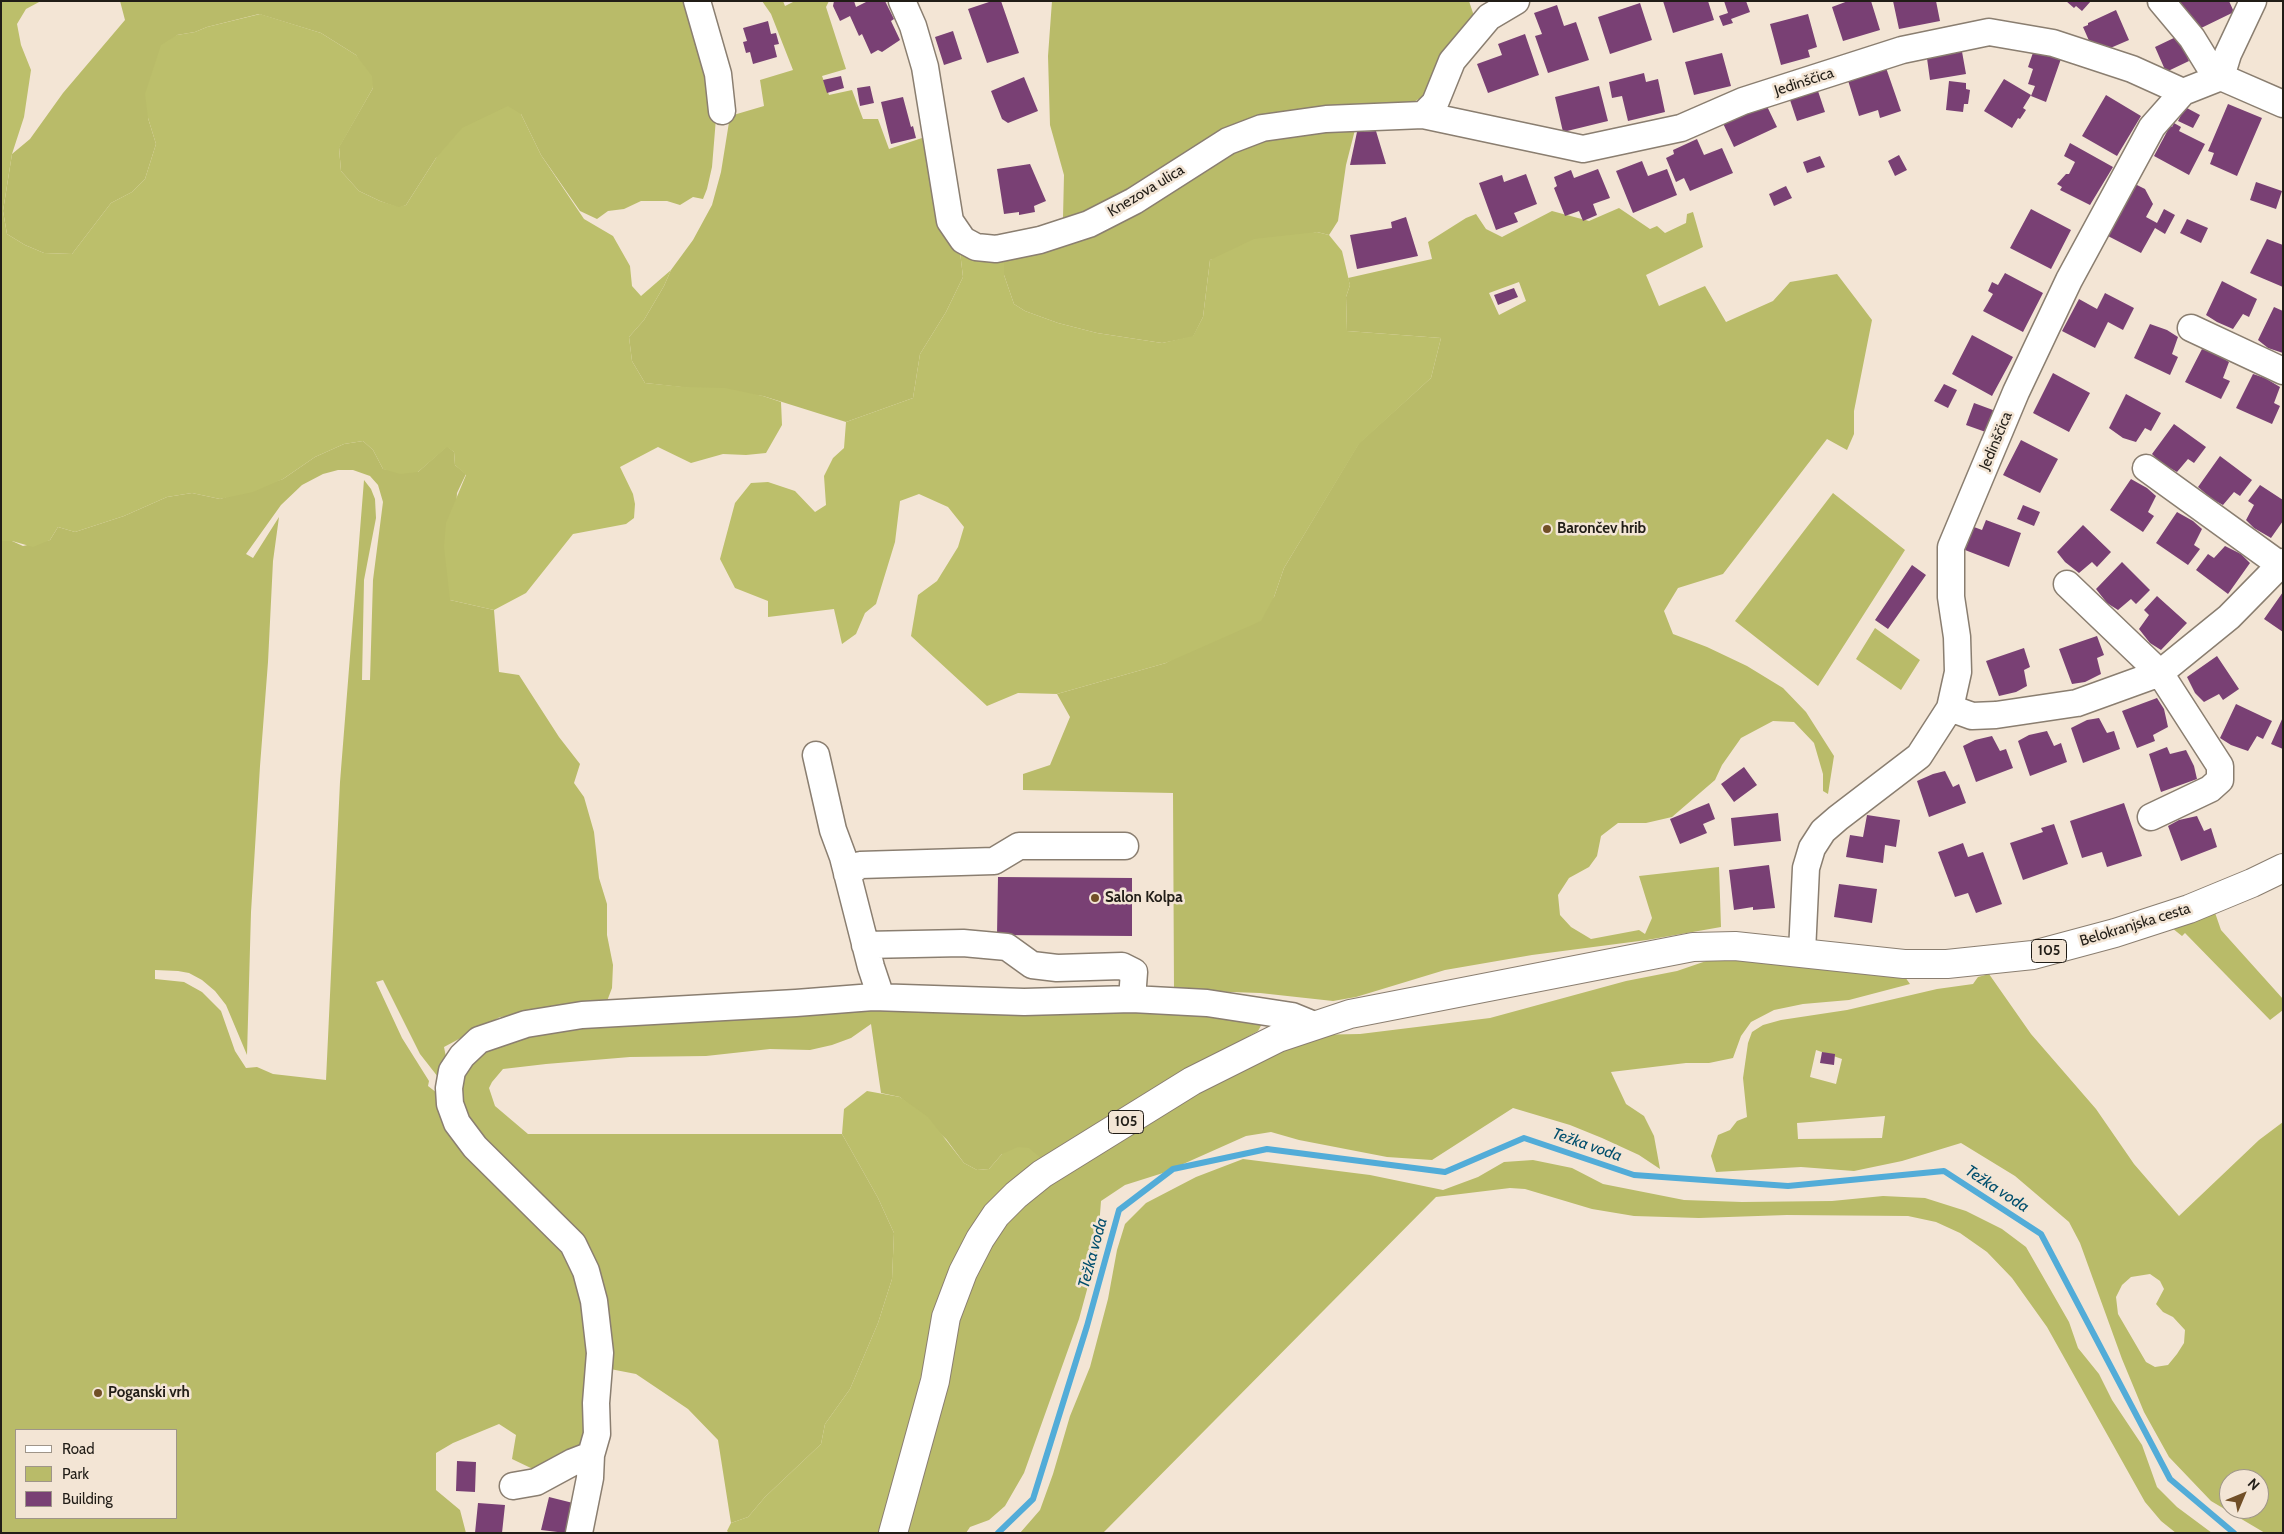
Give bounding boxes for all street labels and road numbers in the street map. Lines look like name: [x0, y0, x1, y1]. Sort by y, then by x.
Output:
street label: Jedinščica: [1772, 64, 1836, 100]
street label: Knezova ulica: [1104, 161, 1188, 221]
street label: Jedinščica: [1976, 409, 2016, 473]
street label: Belokranjska cesta: [2078, 900, 2192, 950]
road number: 105: [2032, 939, 2066, 962]
road number: 105: [1108, 1110, 1144, 1134]

